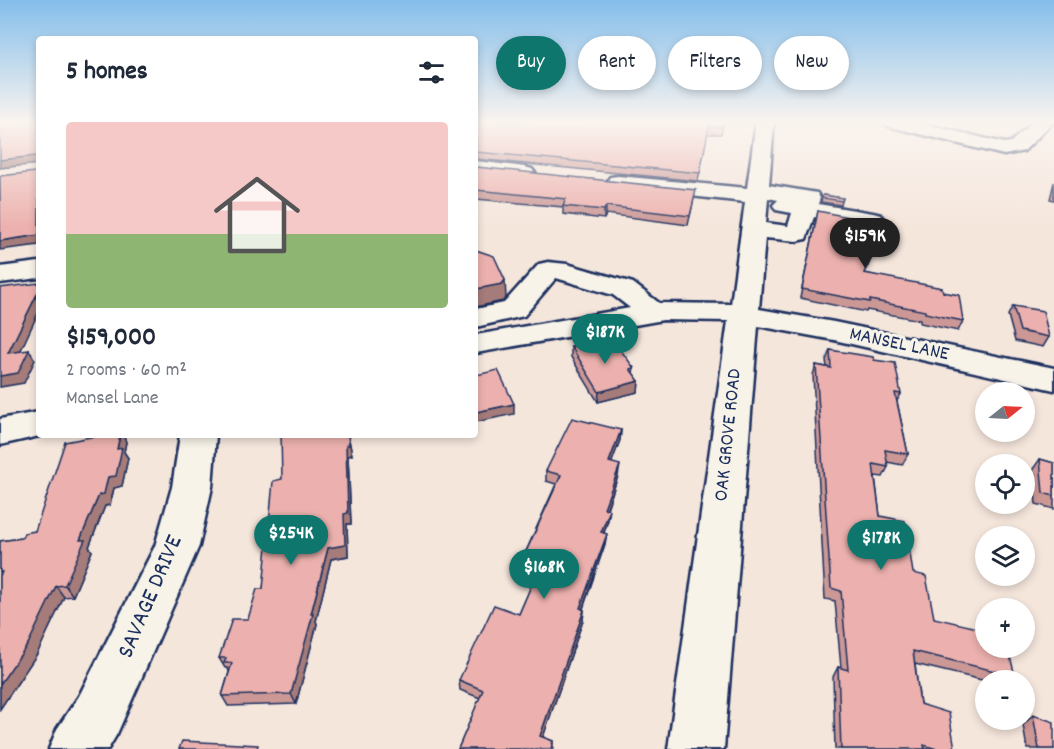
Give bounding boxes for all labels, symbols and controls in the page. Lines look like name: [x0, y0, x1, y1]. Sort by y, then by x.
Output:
chip: Buy: [496, 36, 566, 90]
chip: Rent: [578, 36, 656, 90]
chip: Filters: [668, 36, 762, 90]
chip: New: [774, 36, 849, 90]
text: 5 homes: [66, 54, 148, 91]
icon: filters: [415, 56, 448, 89]
icon: home: [203, 161, 311, 269]
pin: $159K: [823, 218, 907, 269]
text: $159K: [844, 223, 886, 251]
pin: $187K: [563, 314, 647, 365]
text: $187K: [585, 319, 625, 347]
text: $159,000: [66, 320, 156, 357]
street label: MANSEL LANE: [847, 321, 951, 369]
text: 2 rooms · 60 m²: [66, 357, 187, 385]
street label: OAK GROVE ROAD: [708, 367, 750, 503]
north arrow: [975, 382, 1035, 442]
map controls: [975, 382, 1035, 730]
text: Mansel Lane: [66, 385, 159, 413]
button: locate: [975, 454, 1035, 514]
pin: $254K: [249, 515, 333, 566]
text: $254K: [268, 520, 314, 548]
pin: $178K: [839, 520, 923, 571]
text: $178K: [861, 525, 901, 553]
button: layers: [975, 526, 1035, 586]
street label: SAVAGE DRIVE: [110, 530, 192, 664]
pin: $168K: [502, 549, 586, 600]
text: $168K: [523, 554, 565, 582]
button: +: [975, 598, 1035, 658]
button: −: [975, 670, 1035, 730]

